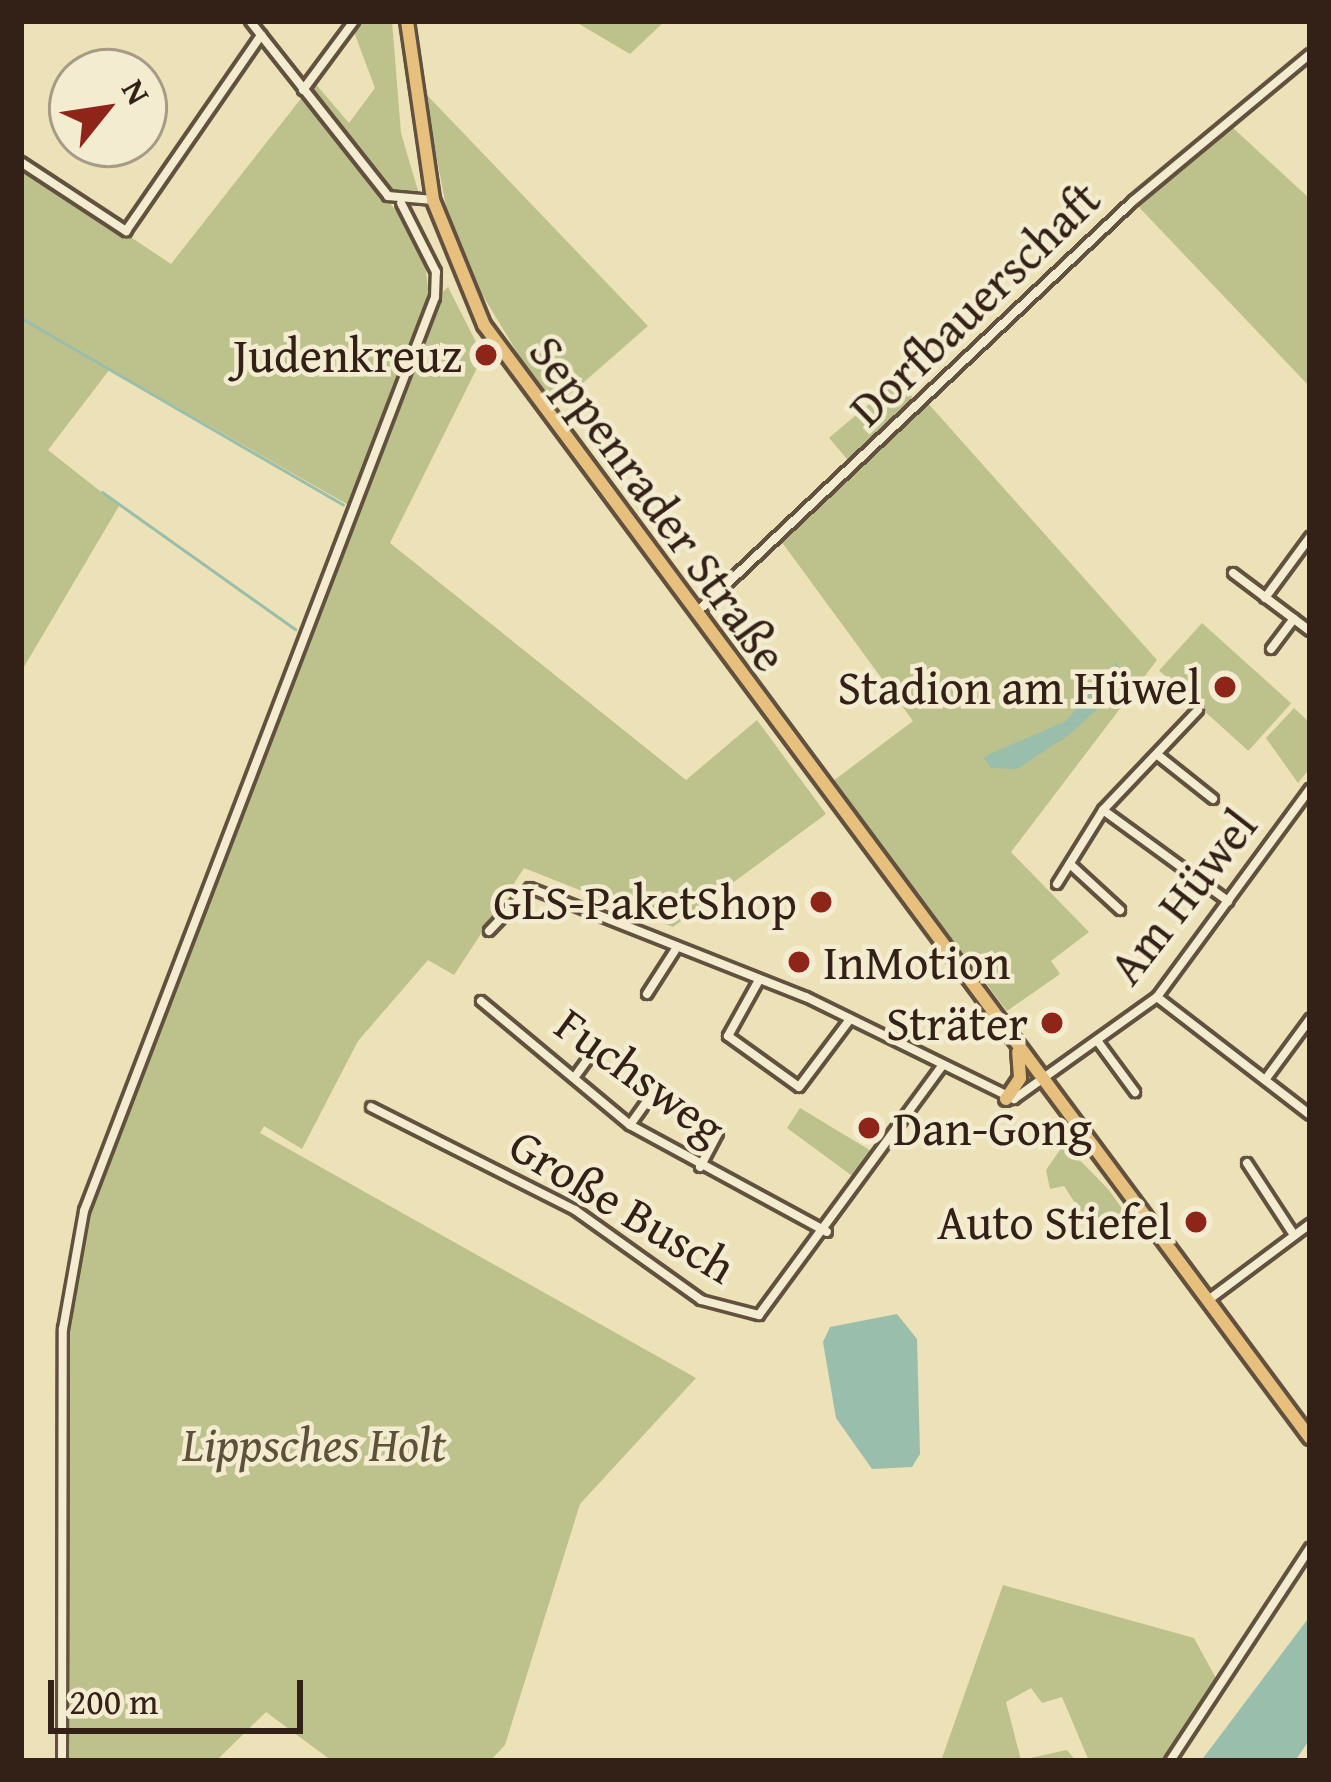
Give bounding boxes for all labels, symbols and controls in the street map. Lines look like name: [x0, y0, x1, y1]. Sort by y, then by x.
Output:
north arrow: [48, 48, 168, 168]
text: N: [110, 70, 163, 113]
street label: Dorfbauerschaft: [837, 169, 1111, 437]
street label: Seppenrader Straße: [518, 324, 800, 682]
place label: Judenkreuz: [233, 326, 462, 384]
marker: Judenkreuz: [473, 342, 499, 368]
place label: Stadion am Hüwel: [837, 658, 1201, 716]
marker: Stadion am Hüwel: [1212, 674, 1238, 700]
street label: Am Hüwel: [1096, 797, 1268, 995]
place label: GLS-PaketShop: [493, 873, 797, 931]
marker: GLS-PaketShop: [808, 889, 834, 915]
place label: InMotion: [823, 933, 1010, 991]
marker: InMotion: [786, 949, 812, 975]
street label: Fuchsweg: [545, 994, 737, 1156]
place label: Sträter: [886, 994, 1028, 1052]
marker: Sträter: [1039, 1010, 1065, 1036]
place label: Dan-Gong: [893, 1099, 1092, 1157]
street label: Große Busch: [500, 1115, 746, 1295]
marker: Dan-Gong: [856, 1115, 882, 1141]
place label: Auto Stiefel: [937, 1193, 1172, 1251]
marker: Auto Stiefel: [1183, 1209, 1209, 1235]
park label: Lippsches Holt: [182, 1415, 446, 1473]
scale bar: [54, 1656, 309, 1730]
text: 200 m: [69, 1674, 158, 1727]

